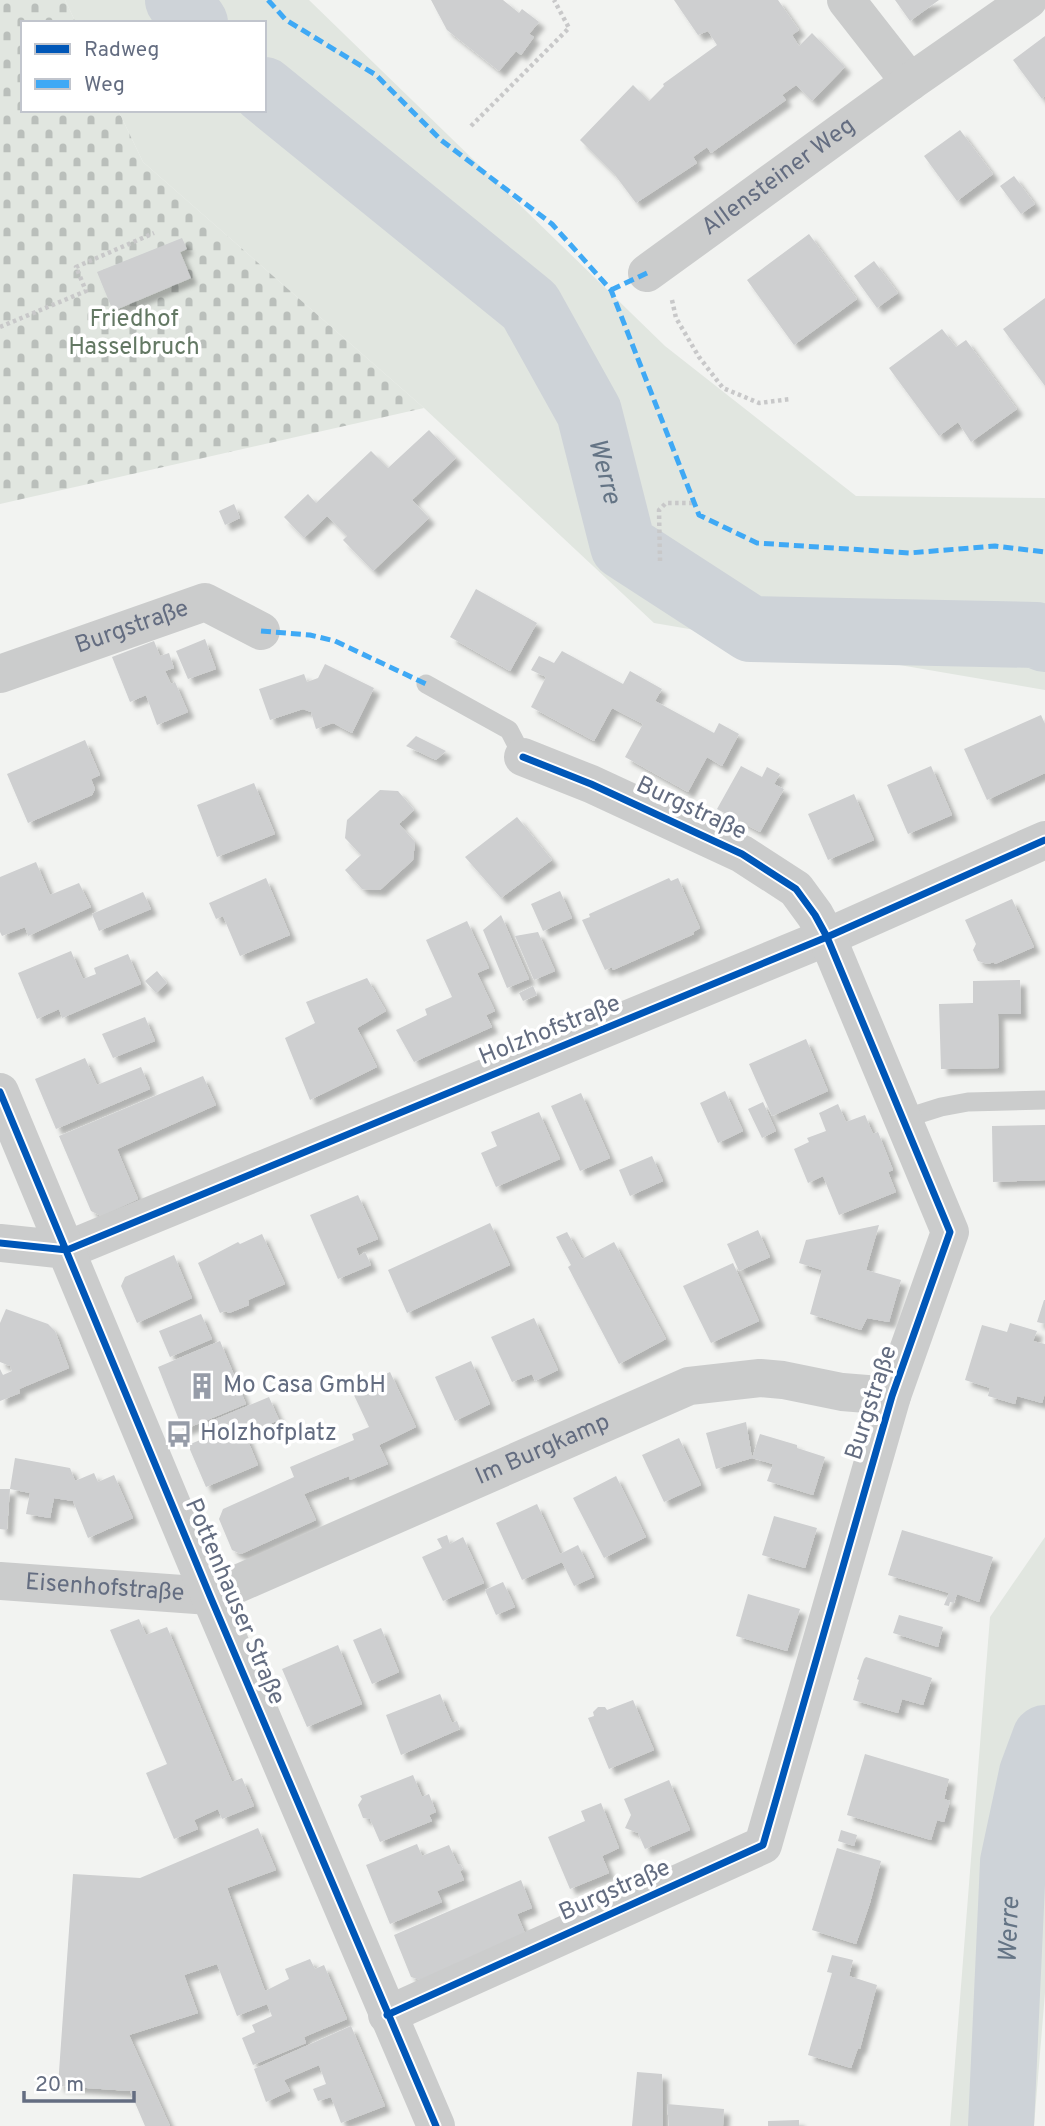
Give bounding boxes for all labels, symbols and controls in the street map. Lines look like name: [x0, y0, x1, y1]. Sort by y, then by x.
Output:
legend: [21, 21, 266, 112]
text: Radweg: [84, 37, 159, 64]
text: Weg: [84, 72, 125, 99]
street label: Allensteiner Weg: [696, 111, 862, 243]
park label: Friedhof Hasselbruch: [68, 305, 200, 363]
water label: Werre: [580, 435, 628, 508]
street label: Burgstraße: [71, 594, 193, 661]
street label: Burgstraße: [631, 770, 751, 848]
street label: Holzhofstraße: [475, 989, 625, 1073]
street label: Burgstraße: [839, 1342, 905, 1464]
building icon: Mo Casa GmbH: [187, 1371, 217, 1401]
place label: Mo Casa GmbH: [223, 1371, 386, 1401]
street label: Im Burgkamp: [471, 1407, 615, 1493]
bus stop icon: Holzhofplatz: [164, 1419, 194, 1449]
place label: Holzhofplatz: [200, 1419, 337, 1449]
street label: Pottenhauser Straße: [177, 1494, 291, 1710]
street label: Eisenhofstraße: [24, 1568, 185, 1609]
street label: Burgstraße: [555, 1853, 675, 1929]
water label: Werre: [992, 1896, 1028, 1964]
scale bar: [24, 2060, 135, 2104]
text: 20 m: [35, 2072, 84, 2099]

